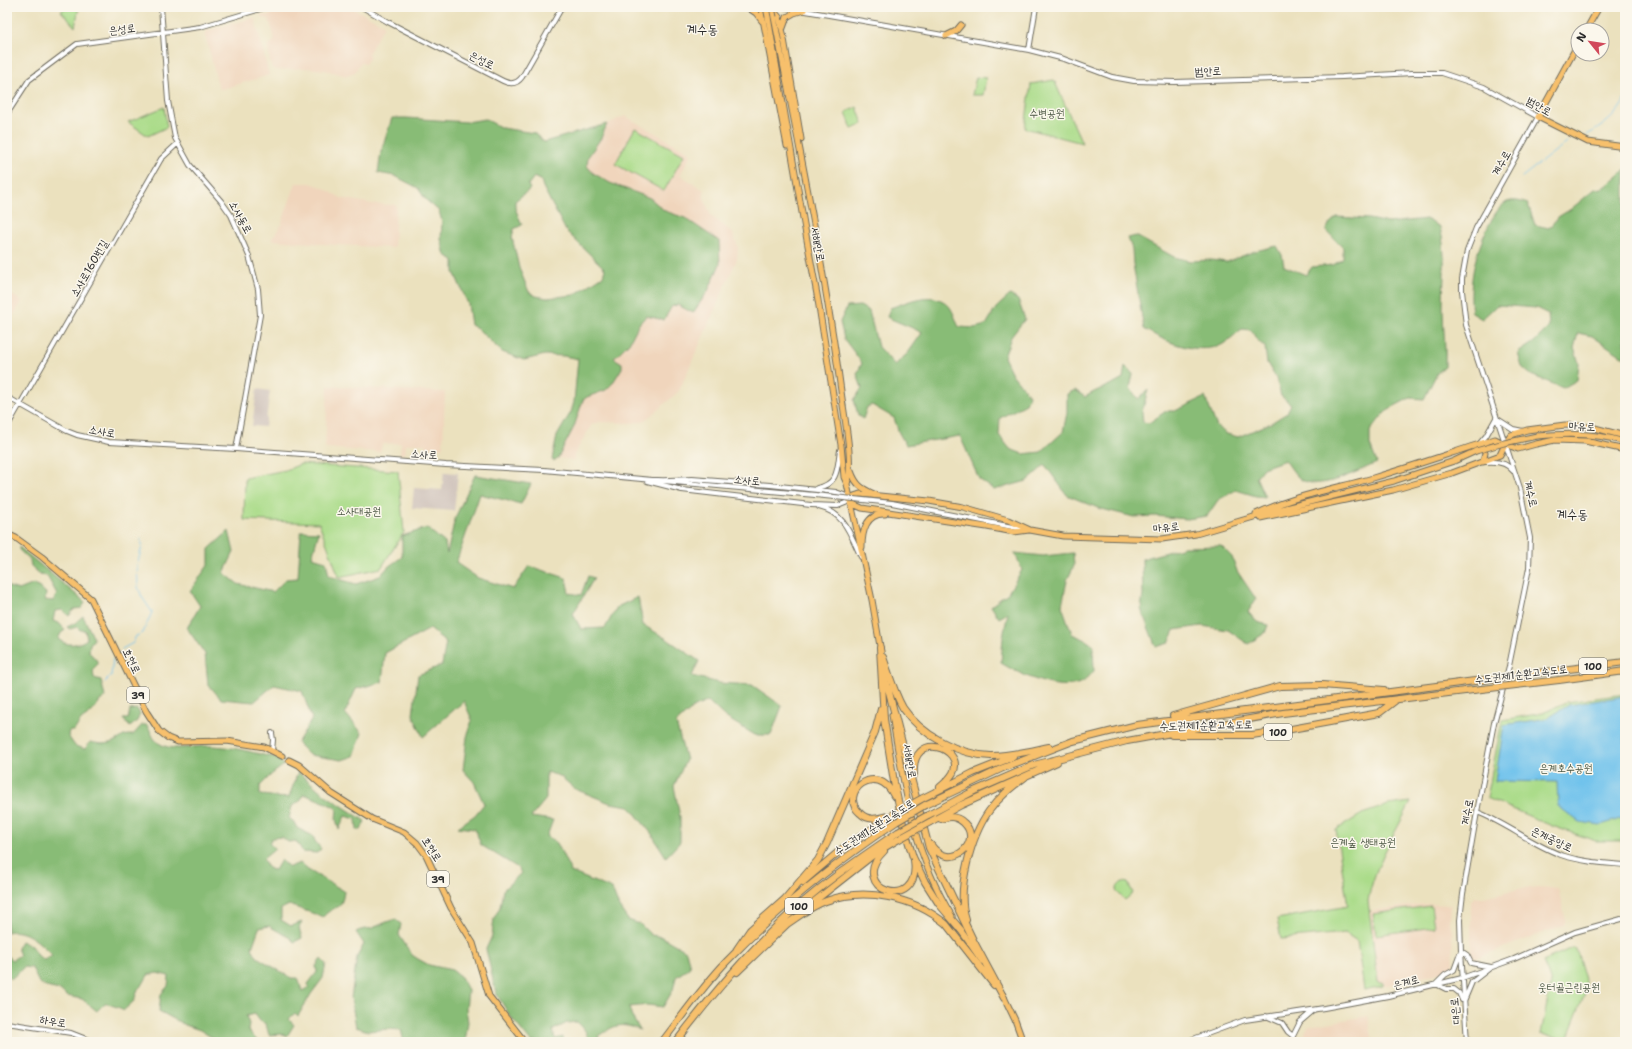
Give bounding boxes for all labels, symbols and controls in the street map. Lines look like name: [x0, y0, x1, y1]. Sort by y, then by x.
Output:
street label: 은성로: [108, 20, 136, 39]
district label: 계수동: [686, 21, 718, 38]
north arrow: [1570, 22, 1610, 62]
text: N: [1573, 29, 1591, 45]
street label: 은성로: [467, 48, 497, 73]
street label: 범안로: [1194, 64, 1222, 79]
street label: 범안로: [1524, 93, 1554, 120]
park label: 수변공원: [1029, 106, 1065, 121]
street label: 계수로: [1488, 148, 1515, 178]
street label: 소사동로: [225, 198, 256, 236]
street label: 서해안로: [807, 225, 828, 263]
street label: 소사로160번길: [67, 237, 112, 300]
street label: 마유로: [1568, 418, 1596, 435]
street label: 소사로: [88, 422, 116, 441]
street label: 소사로: [410, 446, 438, 463]
street label: 소사로: [733, 472, 761, 489]
street label: 계수로: [1520, 479, 1541, 509]
park label: 소사대공원: [337, 504, 381, 519]
district label: 계수동: [1556, 506, 1588, 523]
street label: 마유로: [1152, 519, 1180, 536]
street label: 호현로: [119, 646, 144, 677]
road number: 100: [1579, 658, 1607, 674]
street label: 수도권제1순환고속도로: [1474, 661, 1568, 688]
road number: 39: [127, 687, 149, 703]
street label: 수도권제1순환고속도로: [1159, 717, 1253, 734]
road number: 100: [1264, 724, 1292, 740]
street label: 서해안로: [899, 742, 920, 780]
park label: 은계호수공원: [1539, 761, 1593, 776]
street label: 수도권제1순환고속도로: [831, 796, 918, 859]
street label: 계수로: [1458, 797, 1477, 827]
street label: 은계중앙로: [1529, 823, 1575, 856]
street label: 호현로: [418, 834, 445, 865]
park label: 은계숲 생태공원: [1330, 835, 1396, 850]
road number: 39: [427, 871, 449, 887]
road number: 100: [785, 898, 813, 914]
street label: 은계로: [1391, 972, 1421, 993]
park label: 웃터골근린공원: [1538, 980, 1600, 995]
street label: 대은로: [1447, 997, 1464, 1025]
street label: 하우로: [39, 1012, 67, 1031]

